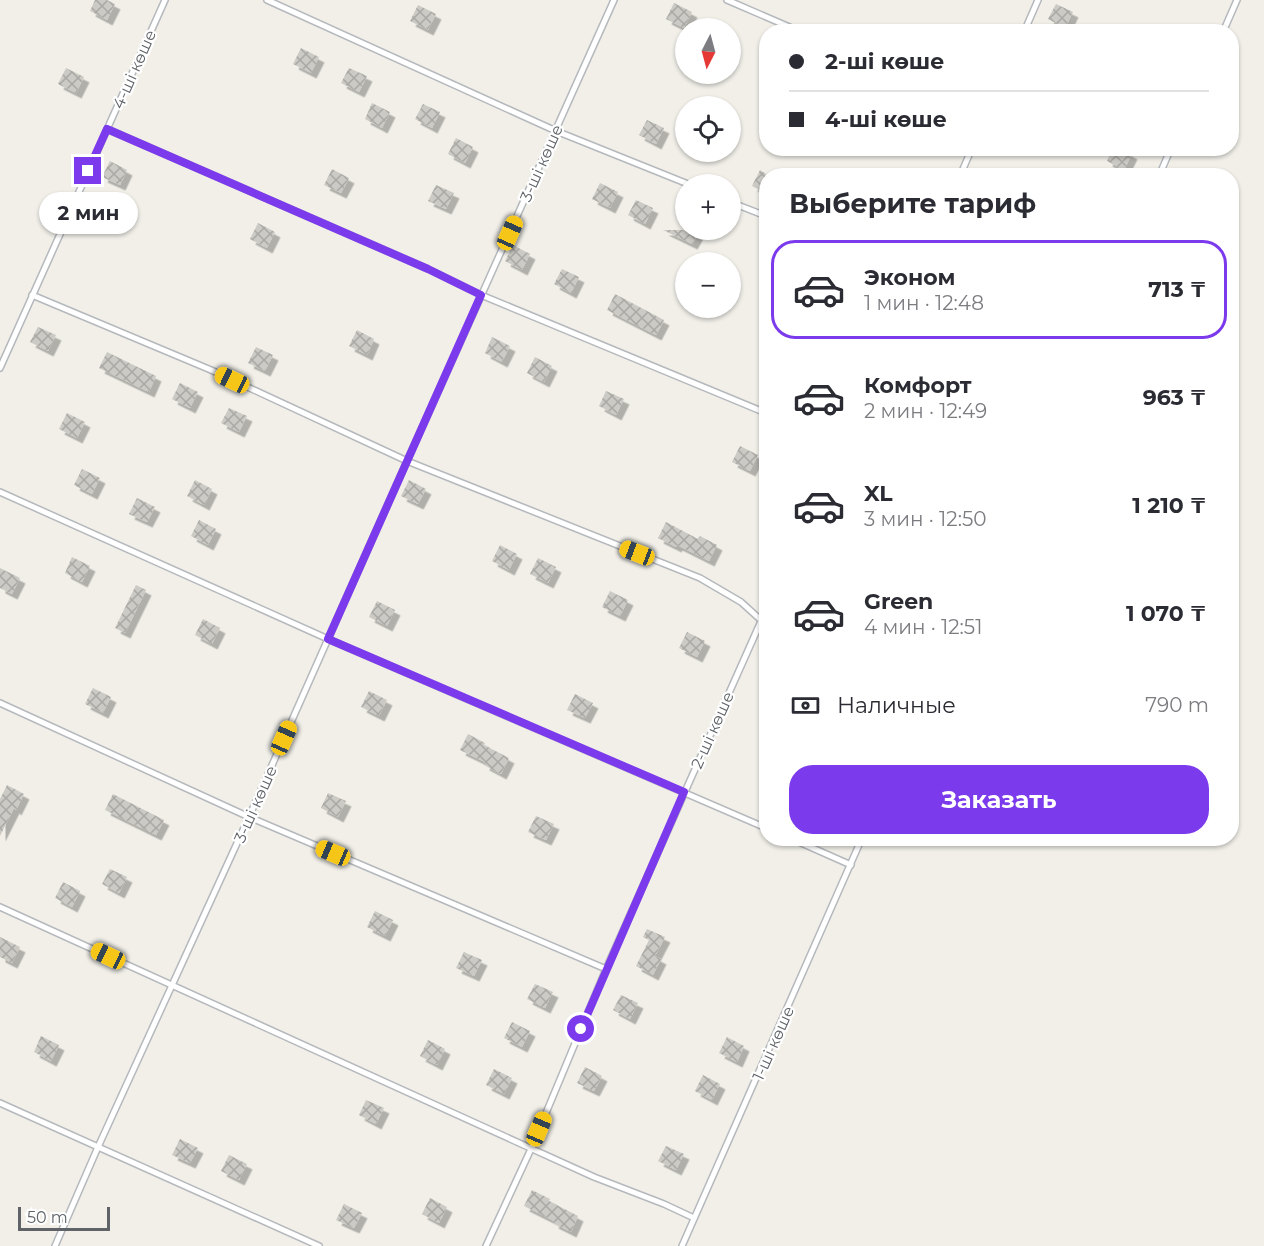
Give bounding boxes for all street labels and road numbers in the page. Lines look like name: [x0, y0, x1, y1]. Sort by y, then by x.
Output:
street label: 4-ші көше: [109, 27, 160, 112]
street label: 3-ші көше: [516, 122, 567, 205]
street label: 2-ші көше: [687, 689, 738, 772]
street label: 3-ші көше: [230, 763, 281, 846]
street label: 1-ші көше: [749, 1003, 798, 1083]

